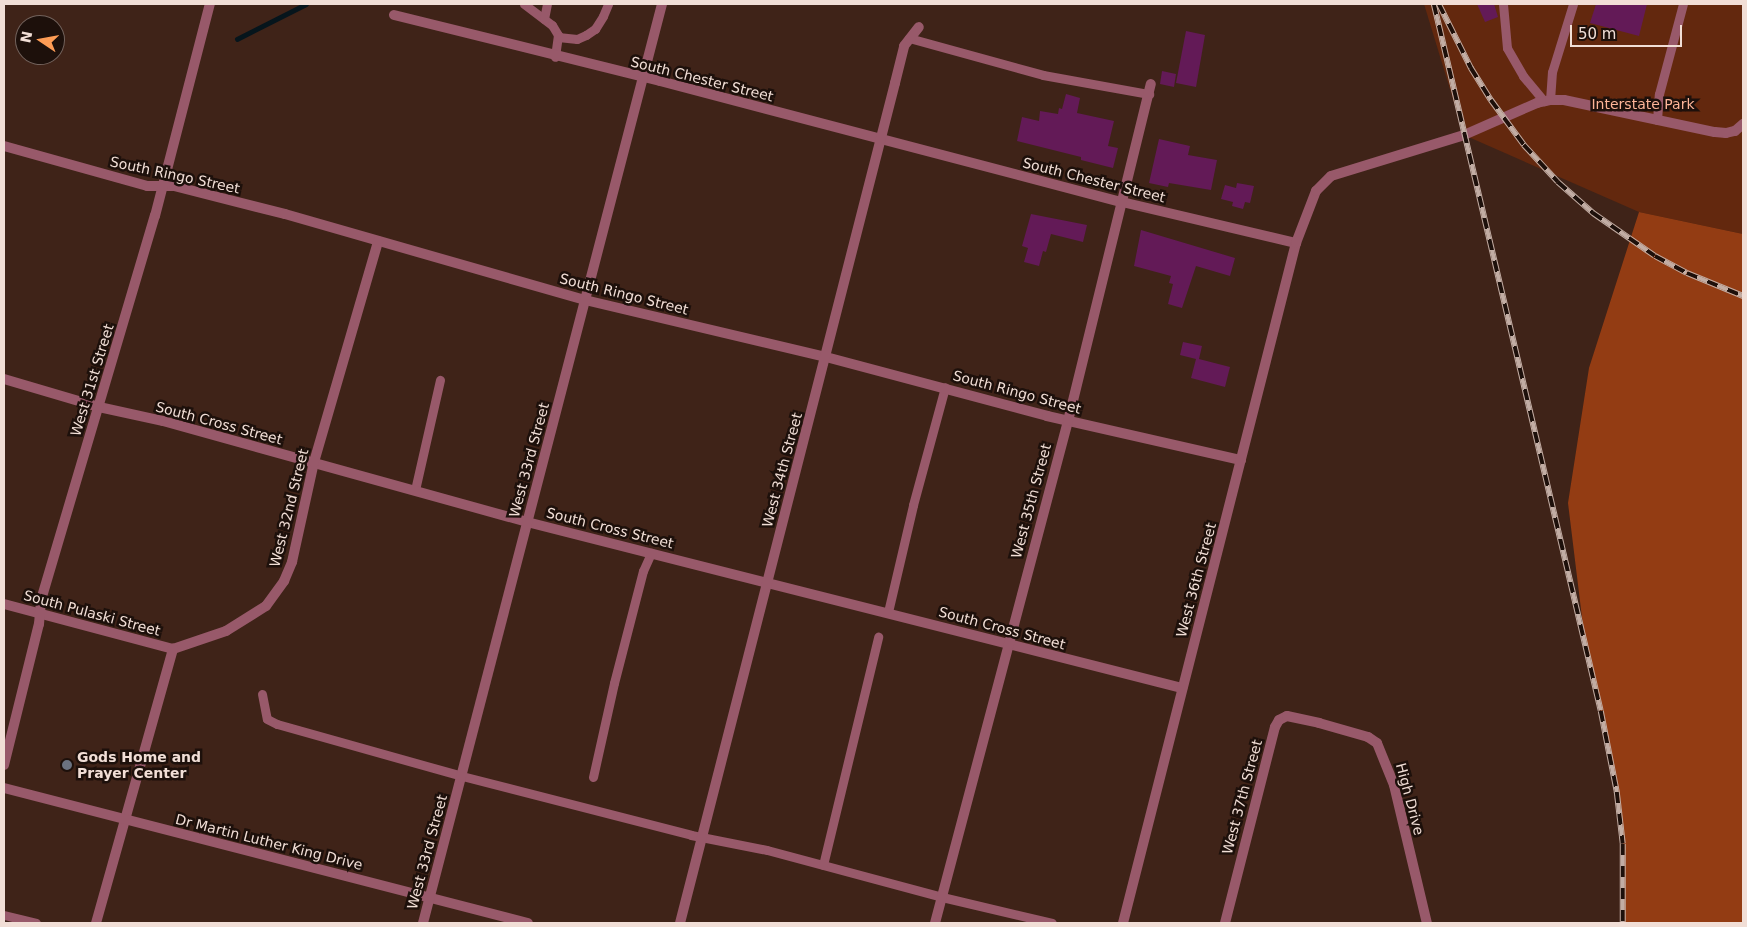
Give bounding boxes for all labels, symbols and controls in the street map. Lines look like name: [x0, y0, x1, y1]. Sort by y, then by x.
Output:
north arrow: [15, 15, 65, 65]
scale bar: [1572, 15, 1684, 47]
text: 50 m: [1578, 25, 1616, 43]
text: N: [17, 30, 35, 44]
street label: South Chester Street: [629, 53, 775, 105]
park label: Interstate Park: [1591, 96, 1695, 112]
street label: South Ringo Street: [109, 153, 241, 197]
street label: South Chester Street: [1021, 154, 1167, 206]
street label: South Ringo Street: [558, 270, 690, 318]
street label: West 31st Street: [67, 322, 117, 438]
street label: South Ringo Street: [951, 367, 1083, 417]
street label: South Cross Street: [154, 398, 284, 448]
street label: West 33rd Street: [506, 401, 552, 519]
street label: West 34th Street: [759, 411, 805, 529]
street label: West 35th Street: [1008, 442, 1054, 560]
street label: West 32nd Street: [266, 447, 312, 569]
street label: South Cross Street: [545, 504, 675, 552]
street label: West 36th Street: [1173, 521, 1219, 639]
street label: South Pulaski Street: [22, 587, 162, 639]
street label: South Cross Street: [937, 603, 1067, 653]
street label: West 37th Street: [1219, 738, 1265, 856]
place label: Gods Home and Prayer Center: [77, 749, 201, 782]
marker: Gods Home and Prayer Center: [61, 759, 73, 771]
street label: High Drive: [1392, 761, 1428, 837]
street label: West 33rd Street: [404, 793, 450, 911]
street label: Dr Martin Luther King Drive: [174, 811, 364, 873]

